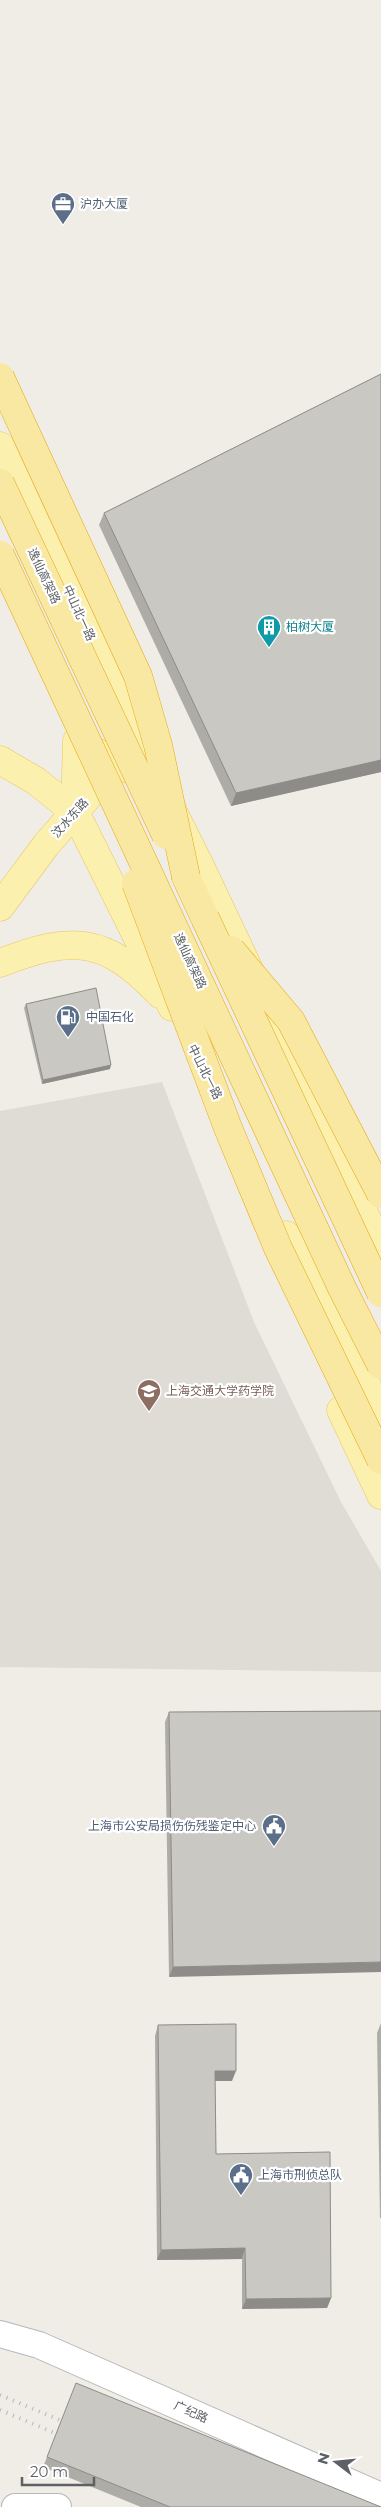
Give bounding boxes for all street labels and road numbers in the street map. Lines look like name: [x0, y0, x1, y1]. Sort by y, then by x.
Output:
street label: 逸仙高架路: [25, 545, 64, 606]
street label: 中山北一路: [60, 582, 99, 643]
street label: 汶水东路: [48, 795, 91, 841]
street label: 逸仙高架路: [171, 930, 210, 991]
street label: 中山北一路: [185, 1042, 226, 1102]
street label: 广纪路: [172, 2397, 211, 2426]

